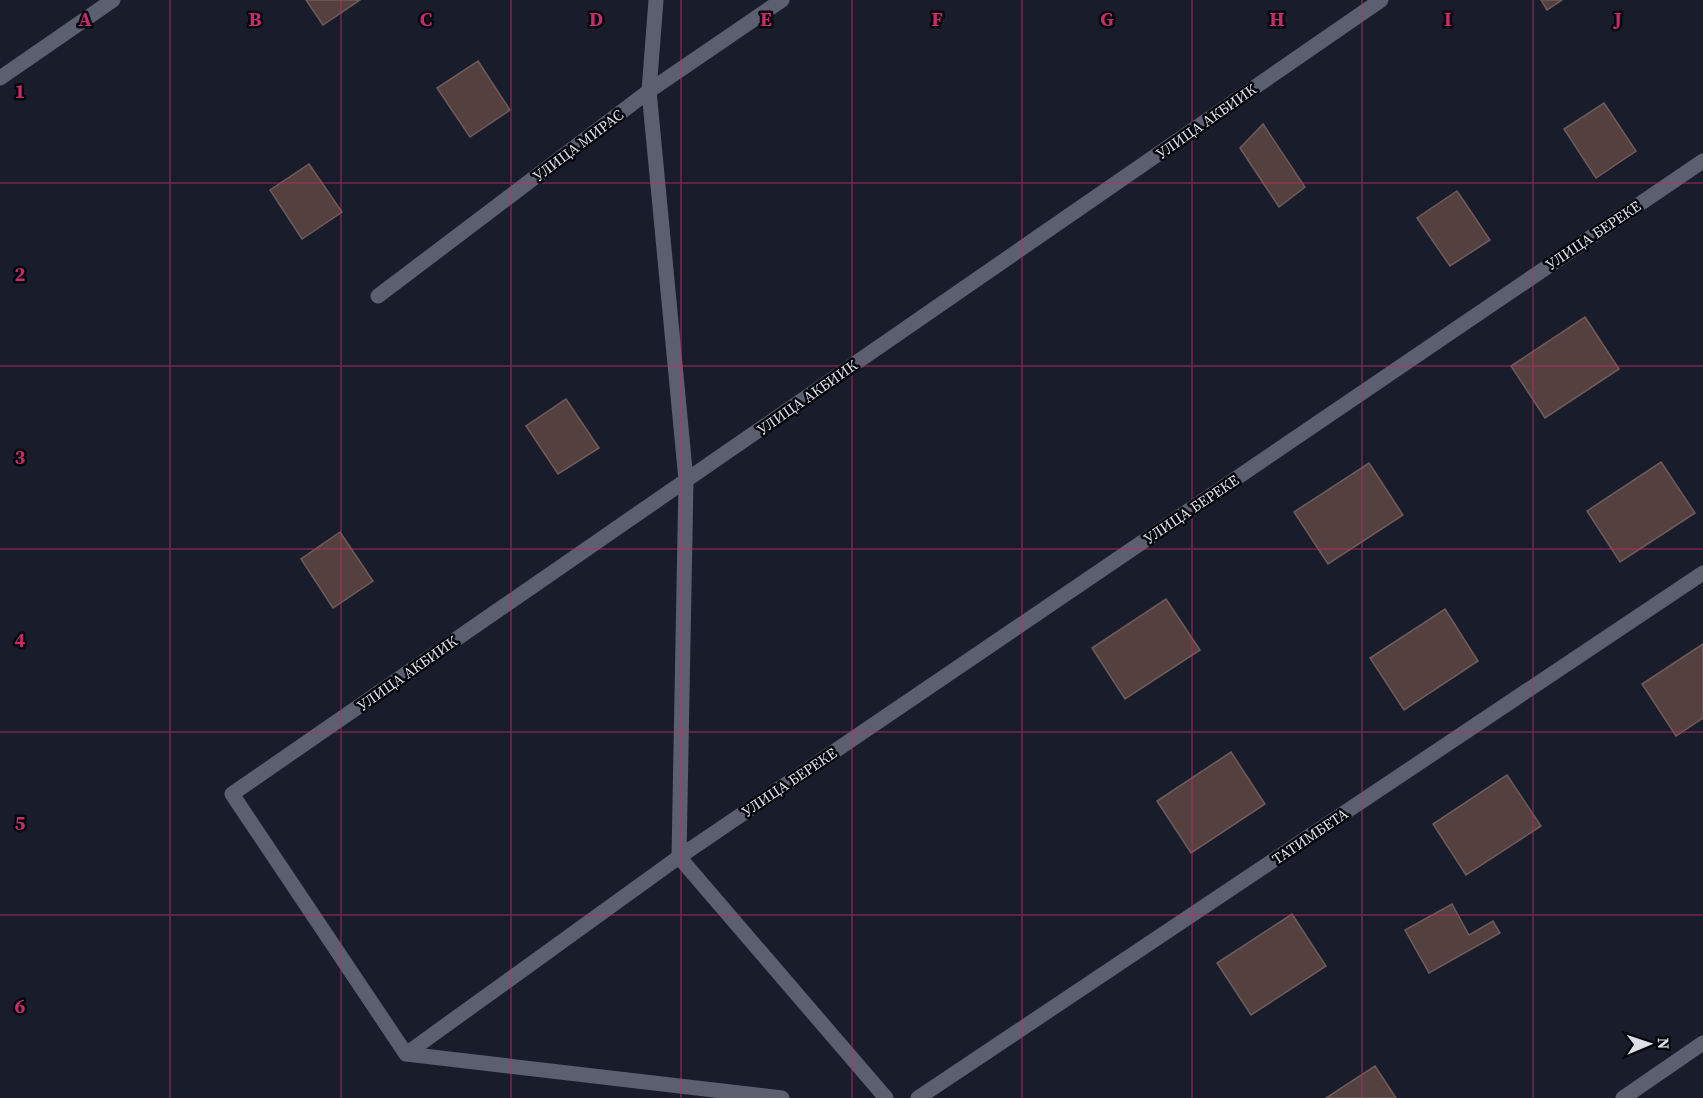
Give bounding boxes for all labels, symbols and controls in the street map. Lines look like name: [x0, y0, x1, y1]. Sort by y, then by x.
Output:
text: A: [78, 5, 92, 33]
text: B: [248, 5, 262, 33]
text: C: [420, 5, 432, 33]
text: D: [589, 5, 603, 33]
text: E: [760, 5, 772, 33]
text: F: [931, 5, 943, 33]
text: G: [1100, 5, 1114, 33]
text: H: [1269, 5, 1285, 33]
text: I: [1444, 5, 1452, 33]
text: J: [1612, 5, 1622, 33]
text: 1: [15, 77, 25, 105]
street label: УЛИЦА АКБИИК: [1151, 78, 1261, 164]
street label: УЛИЦА МИРАС: [528, 104, 628, 186]
street label: УЛИЦА БЕРЕКЕ: [1541, 195, 1645, 275]
text: 2: [15, 260, 26, 288]
street label: УЛИЦА АКБИИК: [752, 354, 862, 440]
text: 3: [15, 443, 26, 471]
street label: УЛИЦА БЕРЕКЕ: [1139, 469, 1243, 549]
text: 4: [15, 626, 26, 654]
street label: УЛИЦА АКБИИК: [352, 630, 462, 716]
street label: УЛИЦА БЕРЕКЕ: [737, 742, 841, 822]
street label: ТАТИМБЕТА: [1268, 803, 1352, 869]
text: 5: [15, 809, 26, 837]
text: 6: [15, 992, 26, 1020]
north arrow: [1619, 1014, 1679, 1074]
text: N: [1653, 1037, 1675, 1050]

